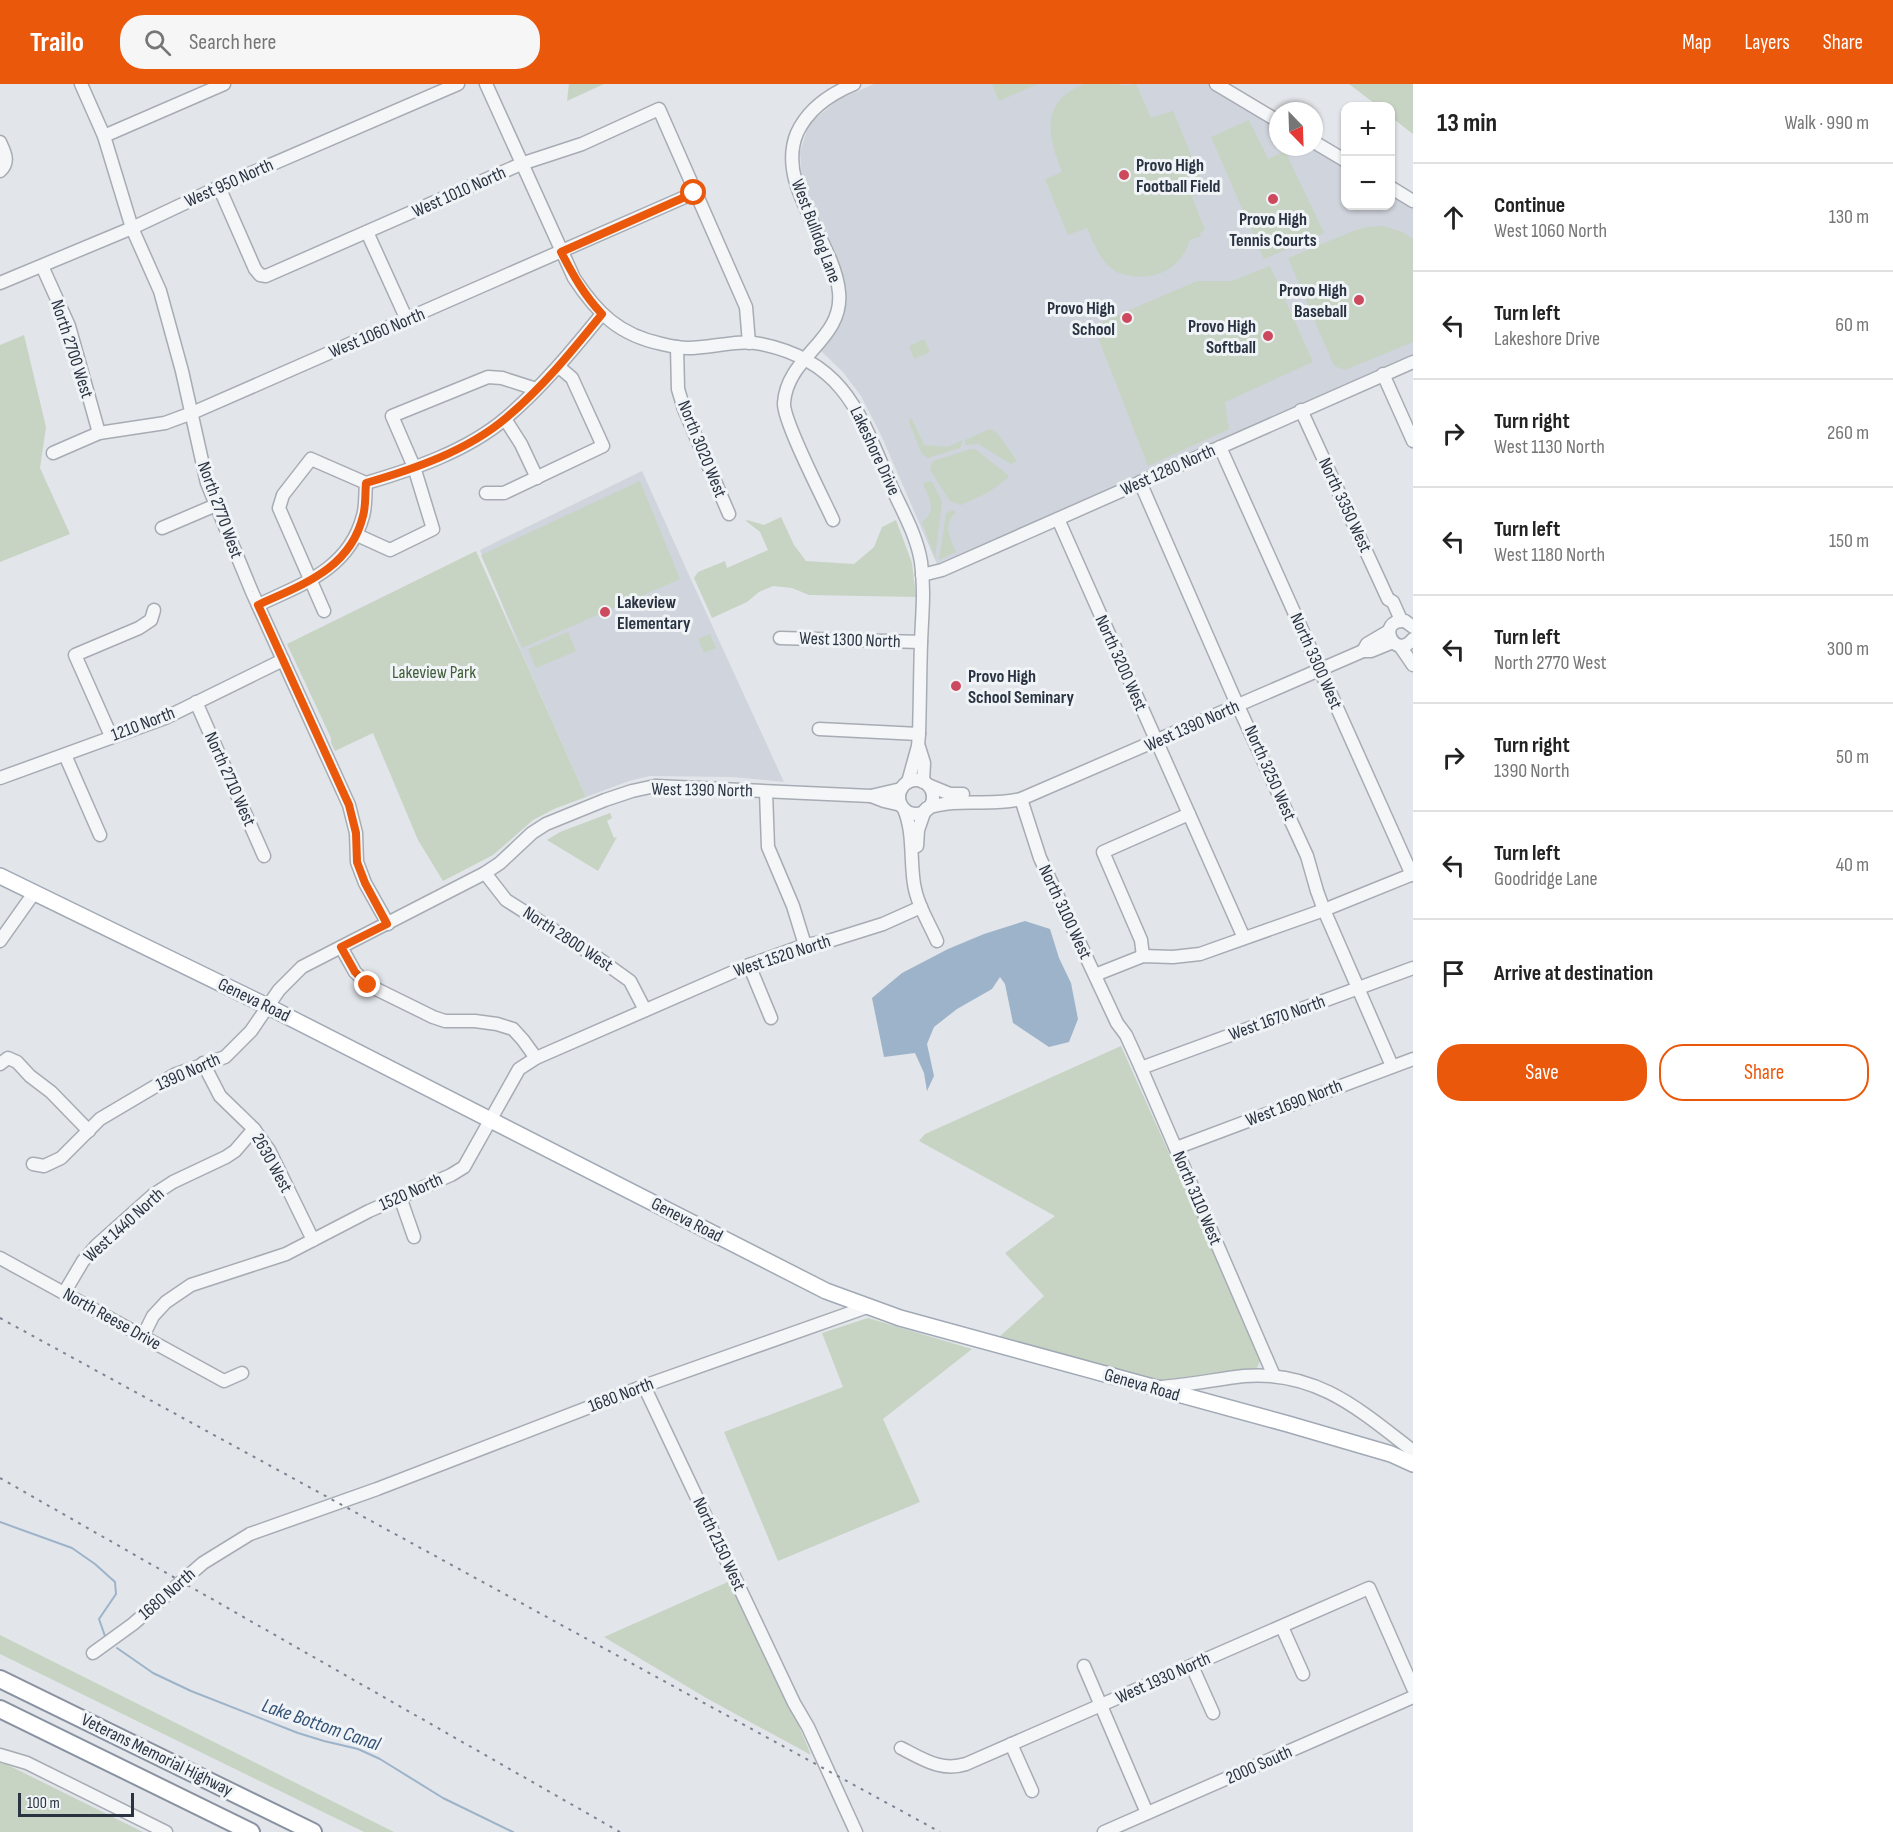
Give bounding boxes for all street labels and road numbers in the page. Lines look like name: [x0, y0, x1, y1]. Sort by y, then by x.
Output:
street label: West 950 North: [181, 154, 277, 212]
street label: West 1010 North: [409, 162, 509, 222]
street label: West Bulldog Lane: [787, 176, 845, 286]
street label: North 2700 West: [46, 297, 98, 401]
street label: West 1060 North: [326, 303, 428, 363]
street label: North 3020 West: [673, 398, 731, 501]
street label: Lakeshore Drive: [845, 403, 905, 499]
street label: West 1280 North: [1117, 440, 1219, 500]
street label: North 3350 West: [1314, 454, 1376, 556]
street label: North 2770 West: [193, 459, 247, 562]
street label: North 3300 West: [1286, 610, 1347, 713]
street label: North 3200 West: [1091, 612, 1152, 715]
street label: West 1300 North: [799, 628, 901, 652]
street label: West 1390 North: [1141, 696, 1243, 756]
street label: 1210 North: [108, 702, 178, 746]
street label: North 3250 West: [1240, 722, 1300, 824]
street label: North 2710 West: [200, 729, 260, 830]
street label: West 1390 North: [651, 779, 753, 801]
street label: North 3100 West: [1034, 862, 1096, 963]
street label: North 2800 West: [519, 902, 617, 976]
street label: West 1520 North: [731, 930, 833, 982]
street label: Geneva Road: [215, 974, 293, 1026]
street label: West 1670 North: [1226, 991, 1328, 1045]
street label: 1390 North: [153, 1049, 223, 1095]
street label: West 1690 North: [1243, 1075, 1345, 1131]
street label: 2630 West: [247, 1130, 297, 1197]
street label: North 3110 West: [1168, 1148, 1226, 1248]
street label: 1520 North: [376, 1169, 446, 1215]
street label: West 1440 North: [79, 1183, 169, 1267]
street label: Geneva Road: [648, 1193, 726, 1247]
street label: North Reese Drive: [59, 1283, 165, 1355]
street label: Geneva Road: [1102, 1364, 1182, 1406]
street label: 1680 North: [585, 1373, 657, 1417]
street label: North 2150 West: [688, 1494, 750, 1594]
street label: 1680 North: [134, 1564, 200, 1624]
street label: West 1930 North: [1112, 1648, 1214, 1708]
street label: Veterans Memorial Highway: [78, 1709, 236, 1801]
street label: 2000 South: [1223, 1741, 1295, 1789]

